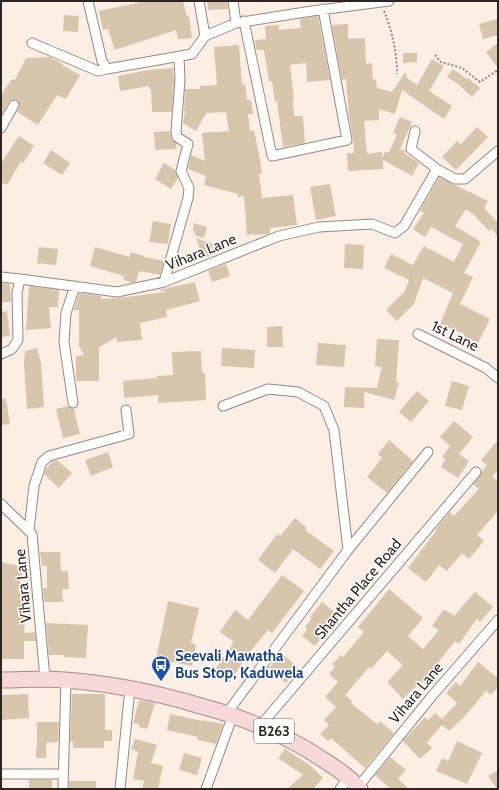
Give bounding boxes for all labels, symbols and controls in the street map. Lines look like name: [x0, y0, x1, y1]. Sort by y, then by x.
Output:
street label: Vihara Lane: [163, 230, 239, 274]
street label: 1st Lane: [428, 317, 482, 355]
street label: Shantha Place Road: [311, 535, 405, 643]
street label: Vihara Lane: [11, 548, 35, 624]
place label: Seevali Mawatha Bus Stop, Kaduwela: [175, 647, 304, 682]
bus stop icon: Seevali Mawatha Bus Stop, Kaduwela: [150, 654, 172, 682]
street label: Vihara Lane: [385, 659, 447, 727]
road number: B263: [254, 719, 294, 743]

